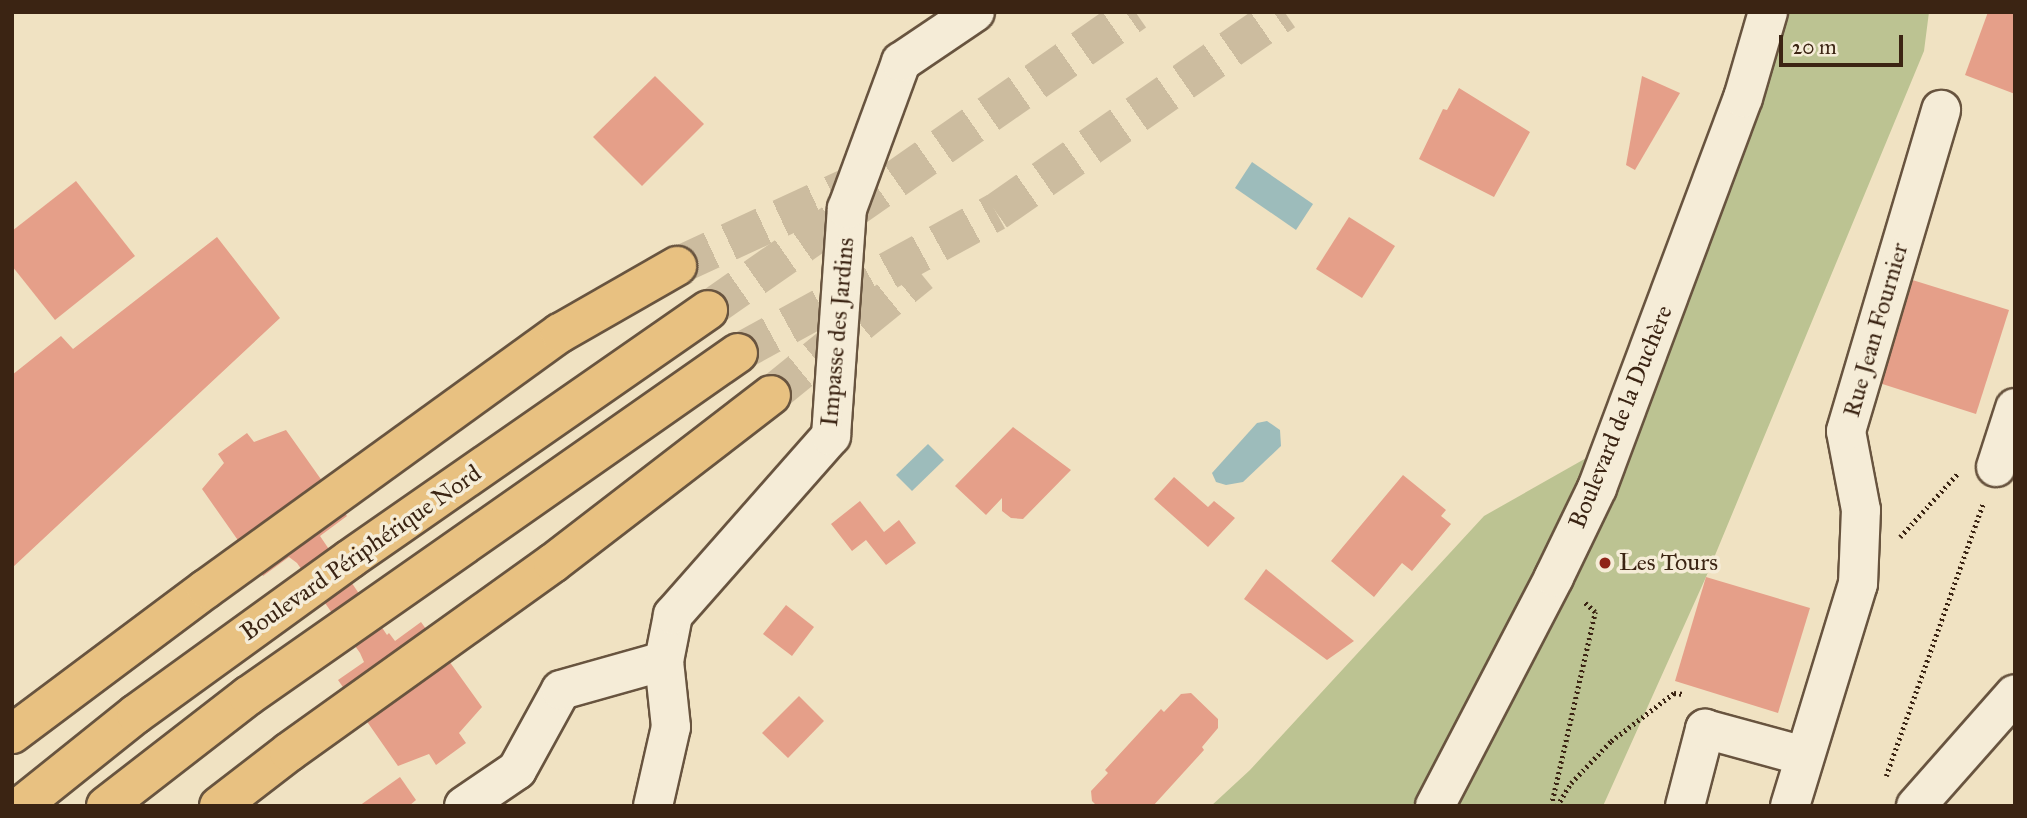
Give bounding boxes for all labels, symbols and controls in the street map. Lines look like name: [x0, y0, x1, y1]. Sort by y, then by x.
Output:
scale bar: [1782, 21, 1906, 65]
text: 20 m: [1792, 34, 1837, 60]
street label: Impasse des Jardins: [815, 236, 861, 428]
street label: Rue Jean Fournier: [1837, 240, 1915, 420]
street label: Boulevard de la Duchère: [1563, 301, 1679, 533]
street label: Boulevard Périphérique Nord: [235, 459, 487, 647]
place label: Les Tours: [1619, 549, 1718, 577]
marker: Les Tours: [1597, 555, 1613, 571]

